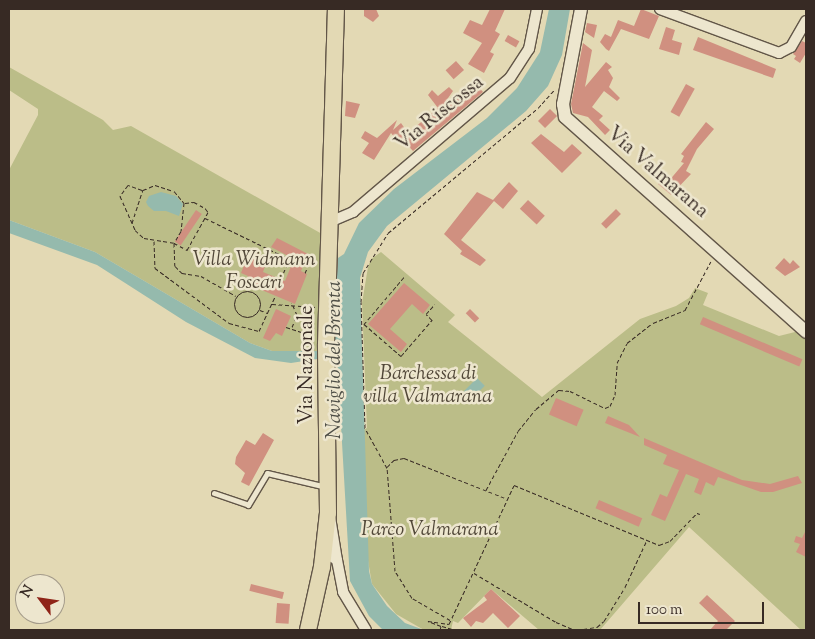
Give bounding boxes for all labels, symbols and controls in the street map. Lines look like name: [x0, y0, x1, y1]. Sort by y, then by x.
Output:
street label: Via Riscossa: [391, 71, 489, 157]
street label: Via Valmarana: [601, 122, 713, 224]
park label: Villa Widmann Foscari: [192, 248, 316, 295]
water label: Naviglio del Brenta: [322, 281, 348, 439]
street label: Via Nazionale: [295, 305, 319, 425]
park label: Barchessa di villa Valmarana: [364, 362, 492, 409]
park label: Parco Valmarana: [361, 518, 499, 542]
north arrow: [15, 574, 65, 624]
text: N: [17, 582, 39, 602]
scale bar: [640, 592, 766, 624]
text: 100 m: [646, 600, 682, 621]

